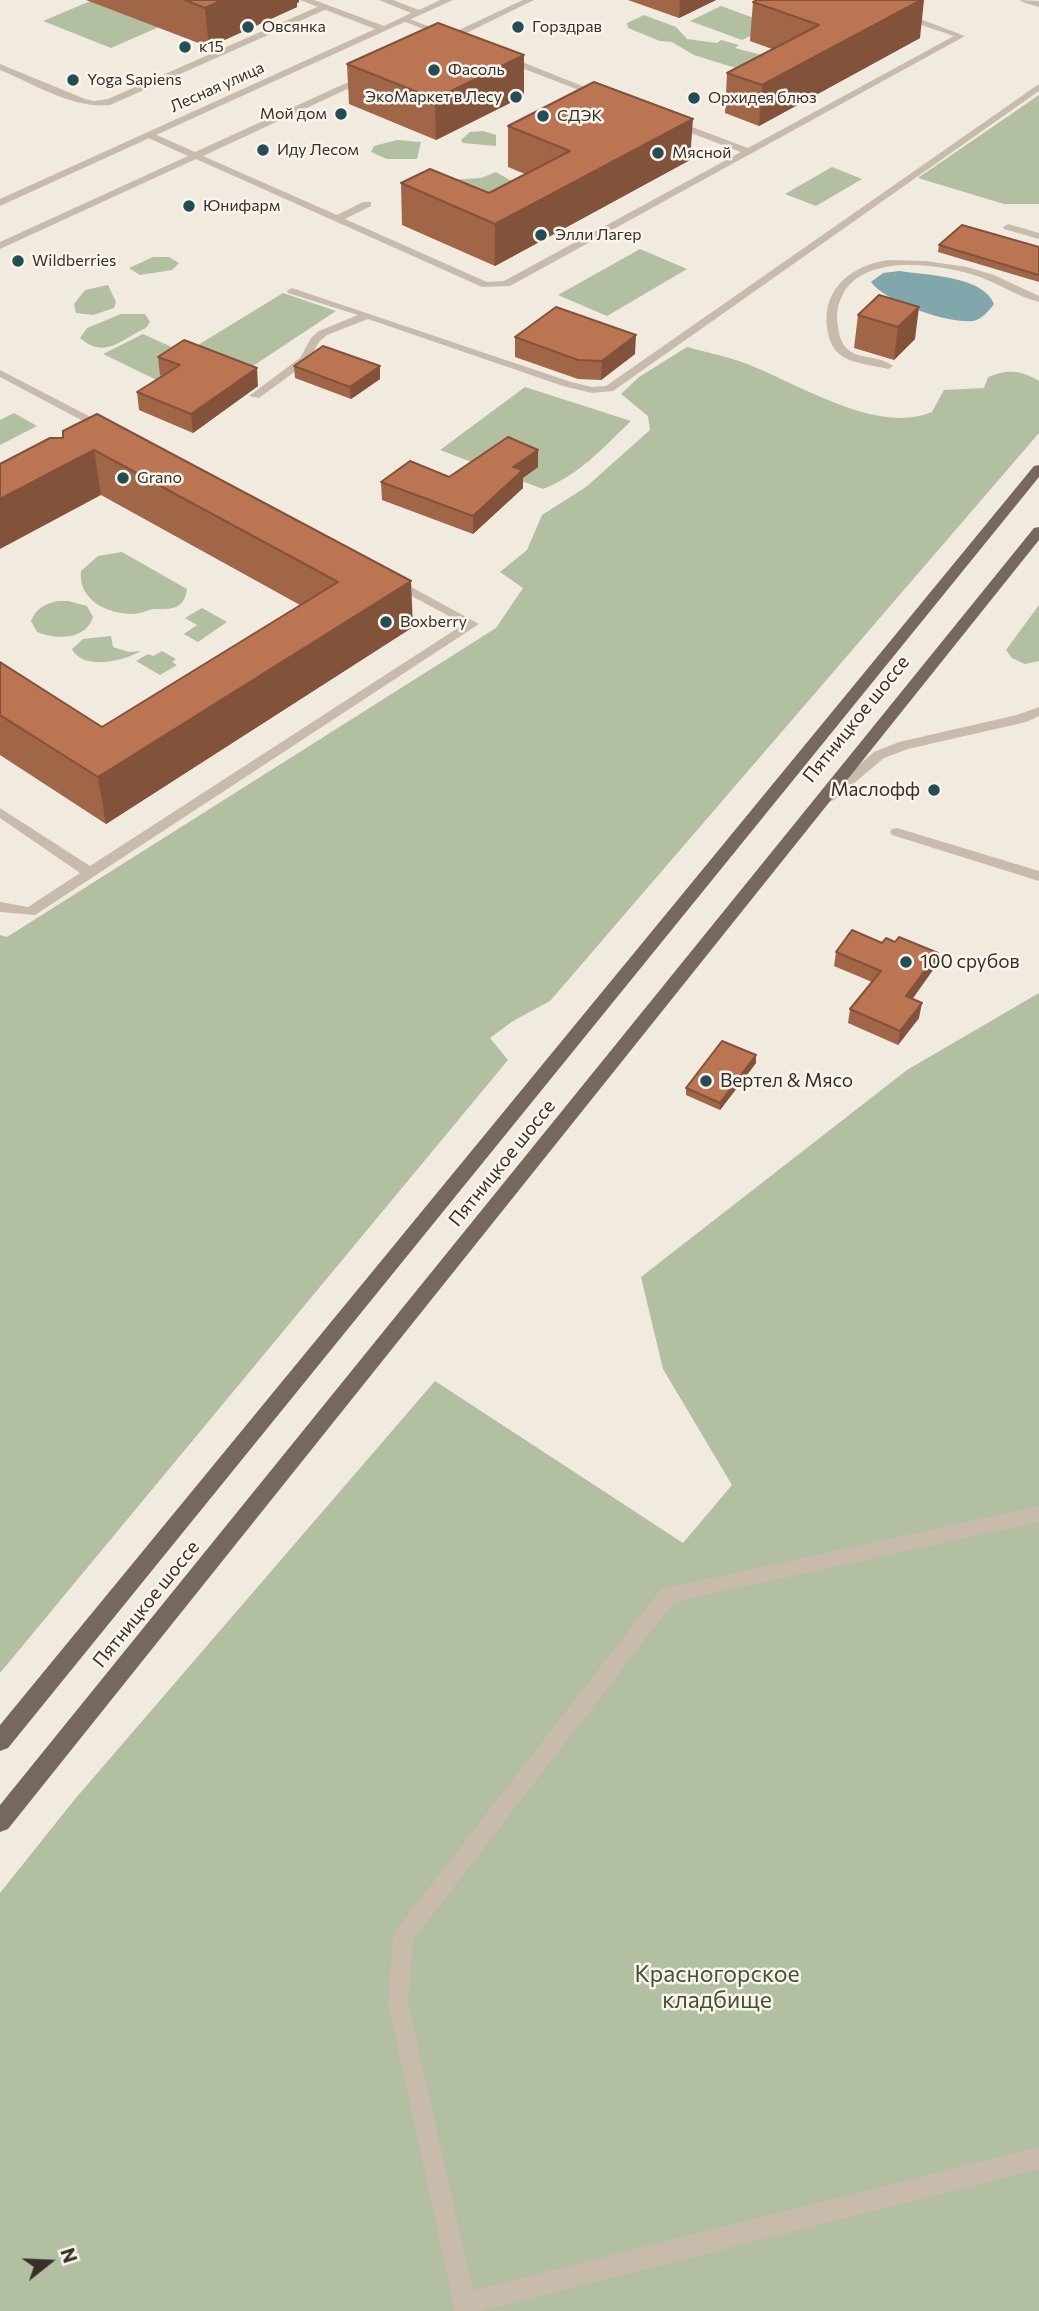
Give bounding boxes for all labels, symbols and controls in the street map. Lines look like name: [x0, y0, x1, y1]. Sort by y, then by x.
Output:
place label: Овсянка: [262, 17, 326, 37]
place label: Горздрав: [532, 17, 602, 37]
marker: Овсянка: [240, 19, 256, 35]
marker: Горздрав: [510, 19, 526, 35]
place label: к15: [199, 37, 224, 57]
marker: к15: [177, 39, 193, 55]
street label: Лесная улица: [167, 58, 267, 116]
place label: Фасоль: [448, 60, 505, 80]
marker: Фасоль: [426, 62, 442, 78]
place label: Yoga Sapiens: [87, 70, 182, 90]
marker: Yoga Sapiens: [65, 72, 81, 88]
place label: ЭкоМаркет в Лесу: [365, 87, 502, 107]
place label: Орхидея блюз: [708, 88, 817, 108]
marker: ЭкоМаркет в Лесу: [508, 89, 524, 105]
marker: Орхидея блюз: [686, 90, 702, 106]
place label: Мой дом: [260, 104, 327, 124]
marker: Мой дом: [333, 106, 349, 122]
place label: СДЭК: [557, 106, 602, 126]
marker: СДЭК: [535, 108, 551, 124]
place label: Иду Лесом: [277, 140, 359, 160]
marker: Иду Лесом: [255, 142, 271, 158]
place label: Мясной: [672, 143, 731, 163]
marker: Мясной: [650, 145, 666, 161]
place label: Юнифарм: [203, 196, 280, 216]
marker: Юнифарм: [181, 198, 197, 214]
place label: Элли Лагер: [555, 225, 641, 245]
marker: Элли Лагер: [533, 227, 549, 243]
place label: Wildberries: [32, 251, 116, 271]
marker: Wildberries: [10, 253, 26, 269]
place label: Grano: [137, 468, 182, 488]
marker: Grano: [115, 470, 131, 486]
place label: Boxberry: [400, 612, 467, 632]
marker: Boxberry: [378, 614, 394, 630]
street label: Пятницкое шоссе: [798, 651, 914, 787]
place label: Маслофф: [830, 779, 920, 801]
marker: Маслофф: [926, 782, 942, 798]
place label: 100 срубов: [920, 951, 1020, 973]
marker: 100 срубов: [898, 954, 914, 970]
place label: Вертел & Мясо: [720, 1070, 853, 1092]
marker: Вертел & Мясо: [698, 1073, 714, 1089]
street label: Пятницкое шоссе: [444, 1095, 560, 1231]
street label: Пятницкое шоссе: [88, 1536, 204, 1672]
park label: Красногорское кладбище: [634, 1960, 800, 2014]
north arrow: [14, 2227, 84, 2297]
text: N: [56, 2245, 83, 2266]

